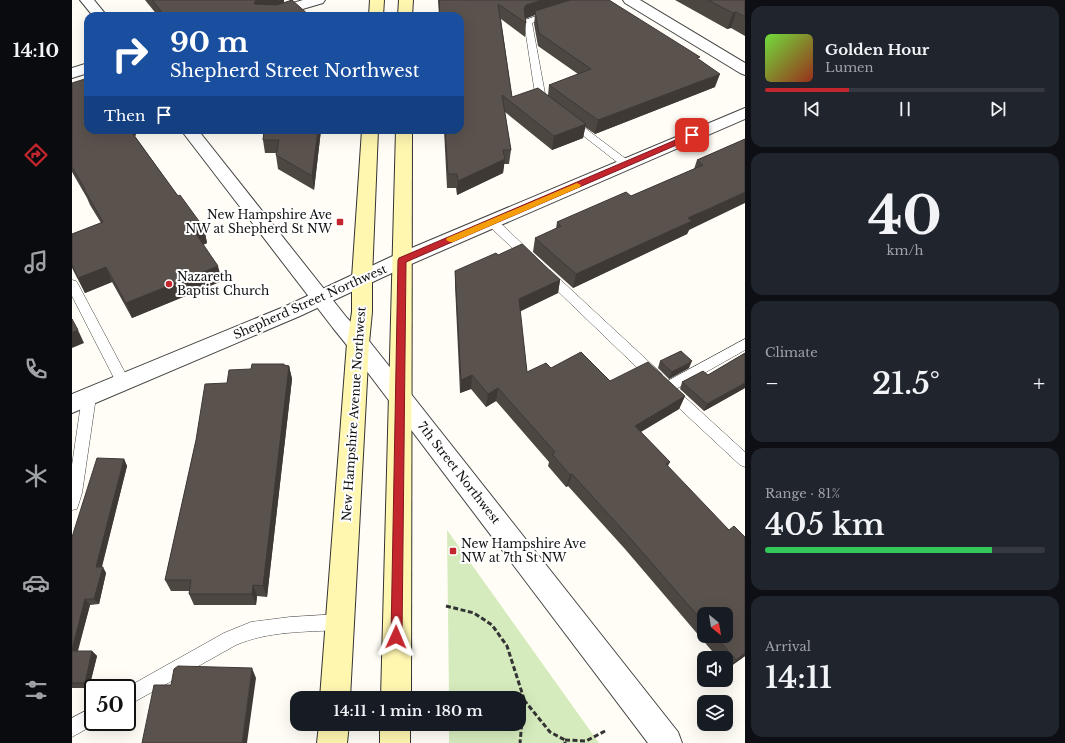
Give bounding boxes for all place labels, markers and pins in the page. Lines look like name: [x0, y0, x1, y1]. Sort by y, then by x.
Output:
pin: [675, 118, 709, 152]
place label: New Hampshire Ave NW at Shepherd St NW: [186, 207, 333, 236]
marker: New Hampshire Ave NW at Shepherd St NW: [335, 217, 345, 227]
place label: Nazareth Baptist Church: [177, 269, 269, 298]
marker: Nazareth Baptist Church: [164, 279, 174, 289]
place label: New Hampshire Ave NW at 7th St NW: [461, 536, 586, 565]
marker: New Hampshire Ave NW at 7th St NW: [448, 546, 458, 556]

